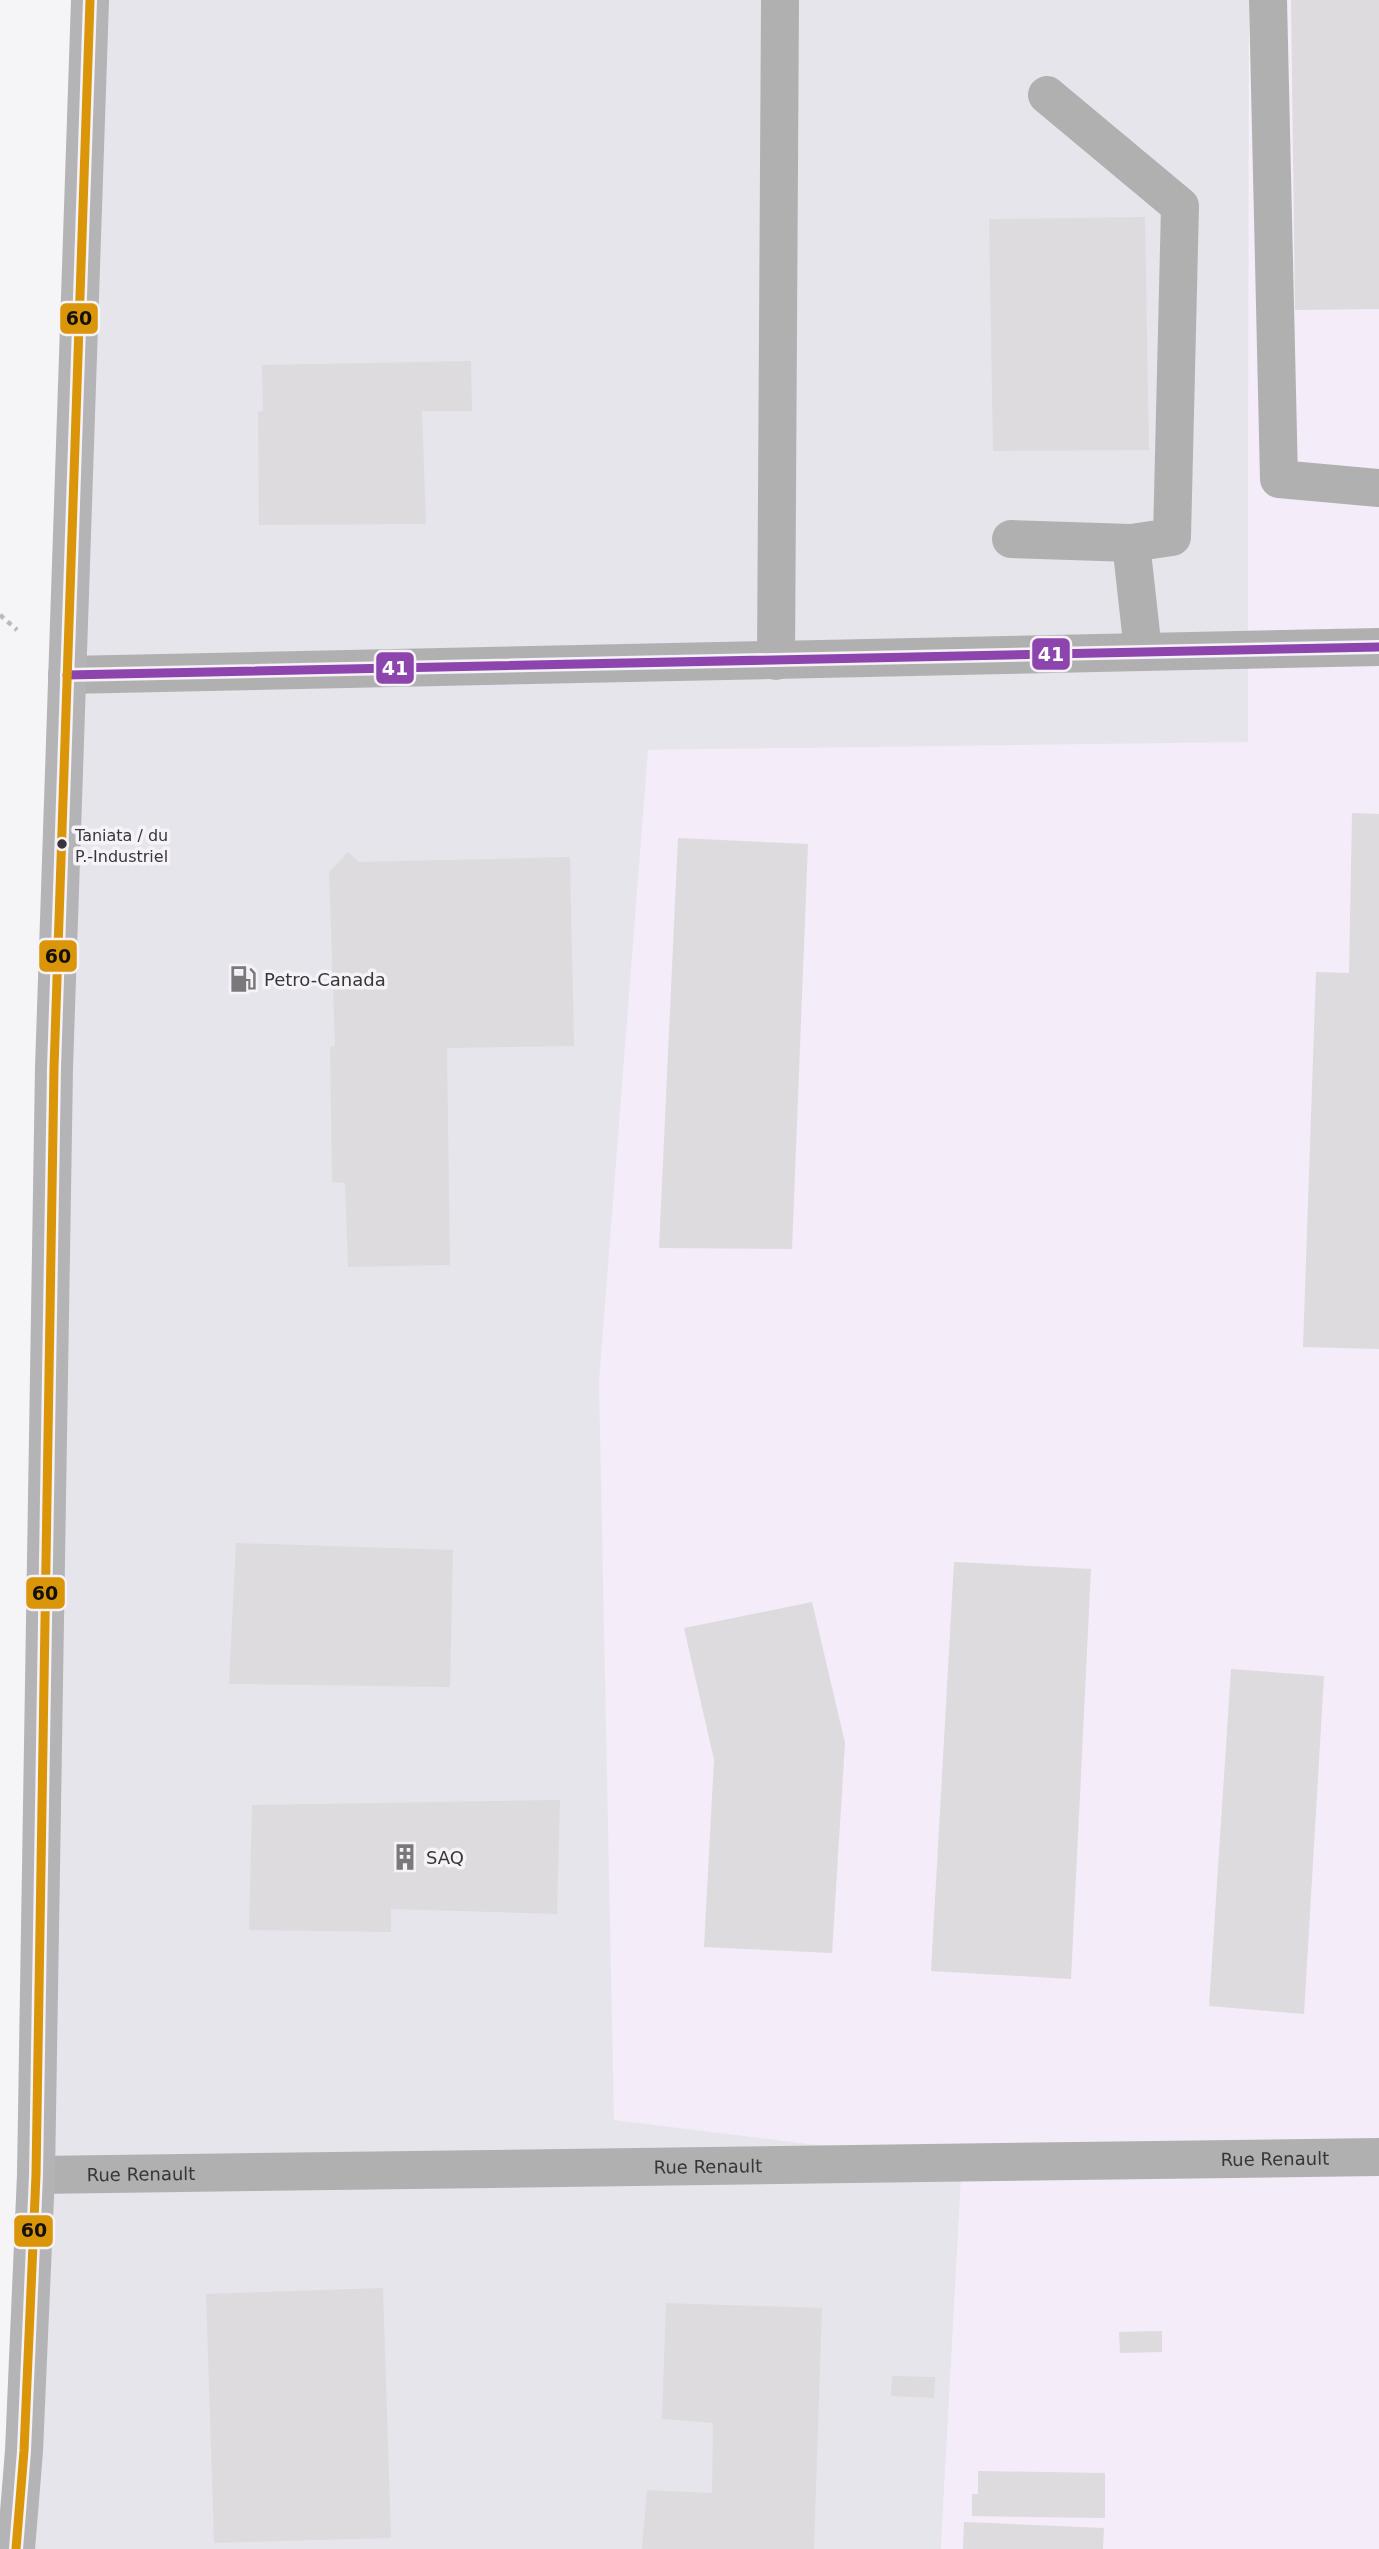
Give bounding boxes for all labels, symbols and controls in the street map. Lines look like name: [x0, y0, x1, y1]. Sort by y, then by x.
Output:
line badge: 60: [59, 302, 99, 335]
text: 60: [66, 307, 92, 329]
line badge: 41: [1031, 637, 1071, 671]
text: 41: [1038, 643, 1064, 665]
line badge: 41: [375, 651, 415, 685]
text: 41: [382, 657, 408, 679]
place label: Taniata / du P.-Industriel: [74, 826, 168, 866]
marker: Taniata / du P.-Industriel: [55, 837, 69, 851]
line badge: 60: [38, 939, 78, 973]
text: 60: [45, 945, 71, 967]
fuel station icon: Petro-Canada: [228, 964, 258, 994]
place label: Petro-Canada: [264, 969, 386, 990]
line badge: 60: [25, 1576, 66, 1610]
text: 60: [32, 1582, 58, 1604]
building icon: SAQ: [390, 1842, 420, 1872]
place label: SAQ: [426, 1847, 464, 1868]
street label: Rue Renault: [1220, 2147, 1329, 2170]
street label: Rue Renault: [653, 2155, 762, 2177]
street label: Rue Renault: [87, 2162, 195, 2185]
line badge: 60: [13, 2214, 54, 2248]
text: 60: [21, 2219, 47, 2241]

